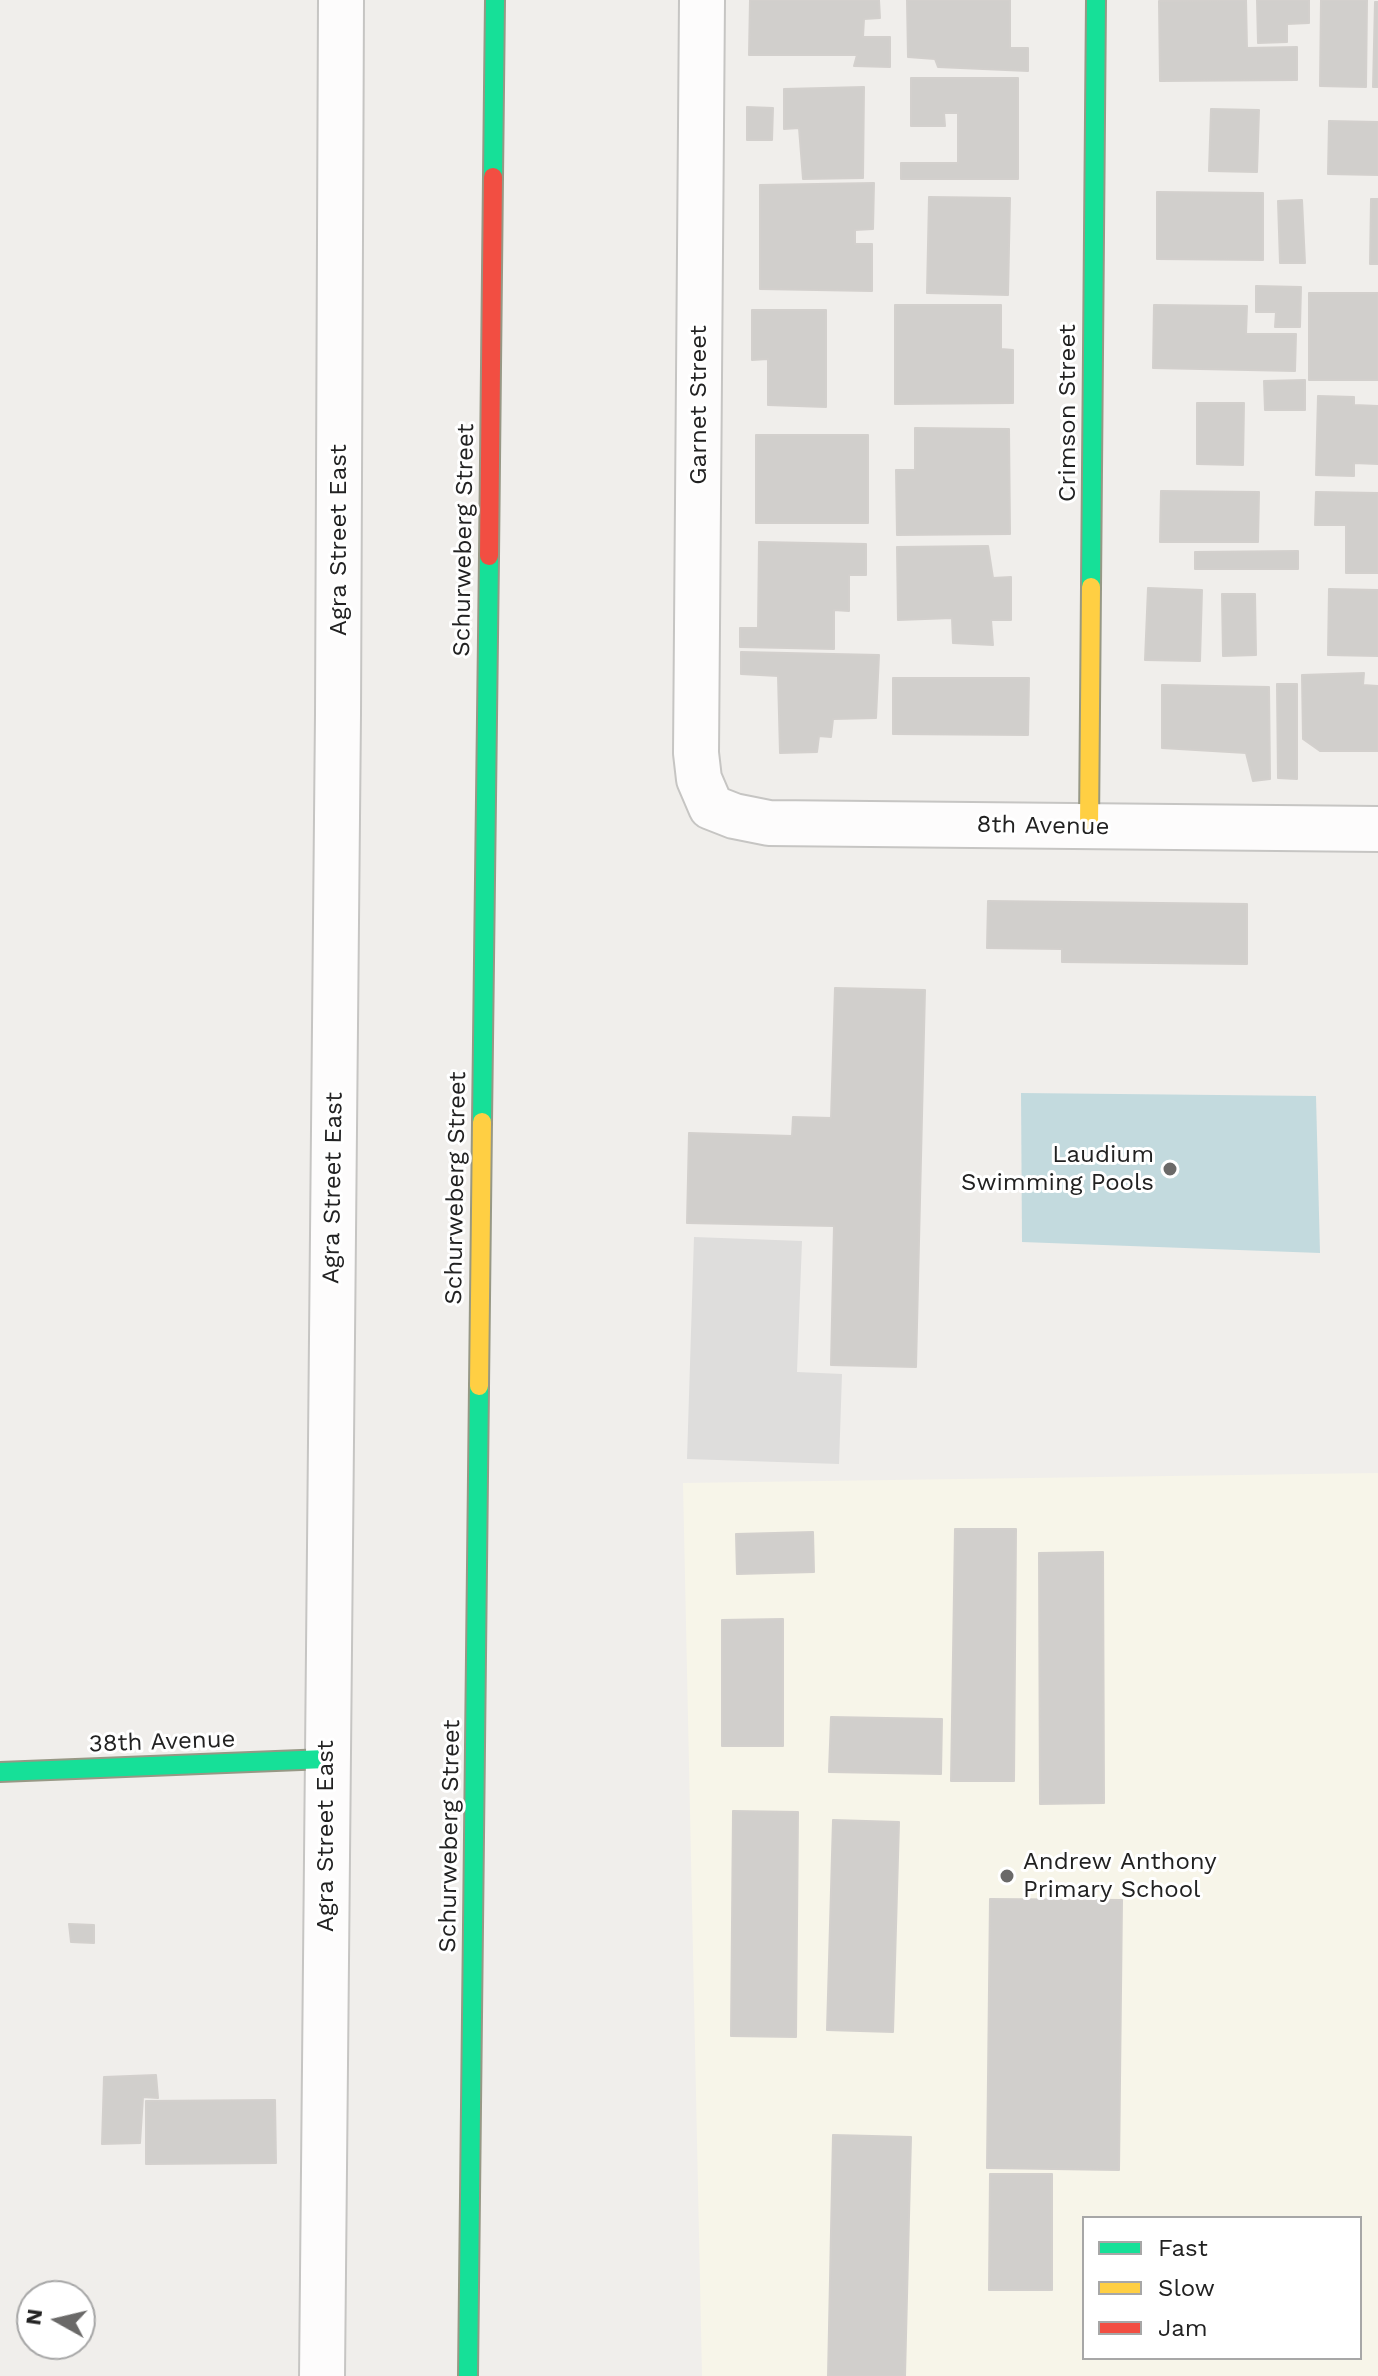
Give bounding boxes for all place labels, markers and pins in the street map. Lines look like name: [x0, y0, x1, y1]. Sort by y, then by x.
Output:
place label: Laudium Swimming Pools: [961, 1141, 1154, 1197]
marker: Laudium Swimming Pools: [1161, 1160, 1179, 1178]
place label: Andrew Anthony Primary School: [1023, 1848, 1217, 1904]
marker: Andrew Anthony Primary School: [998, 1867, 1016, 1885]

